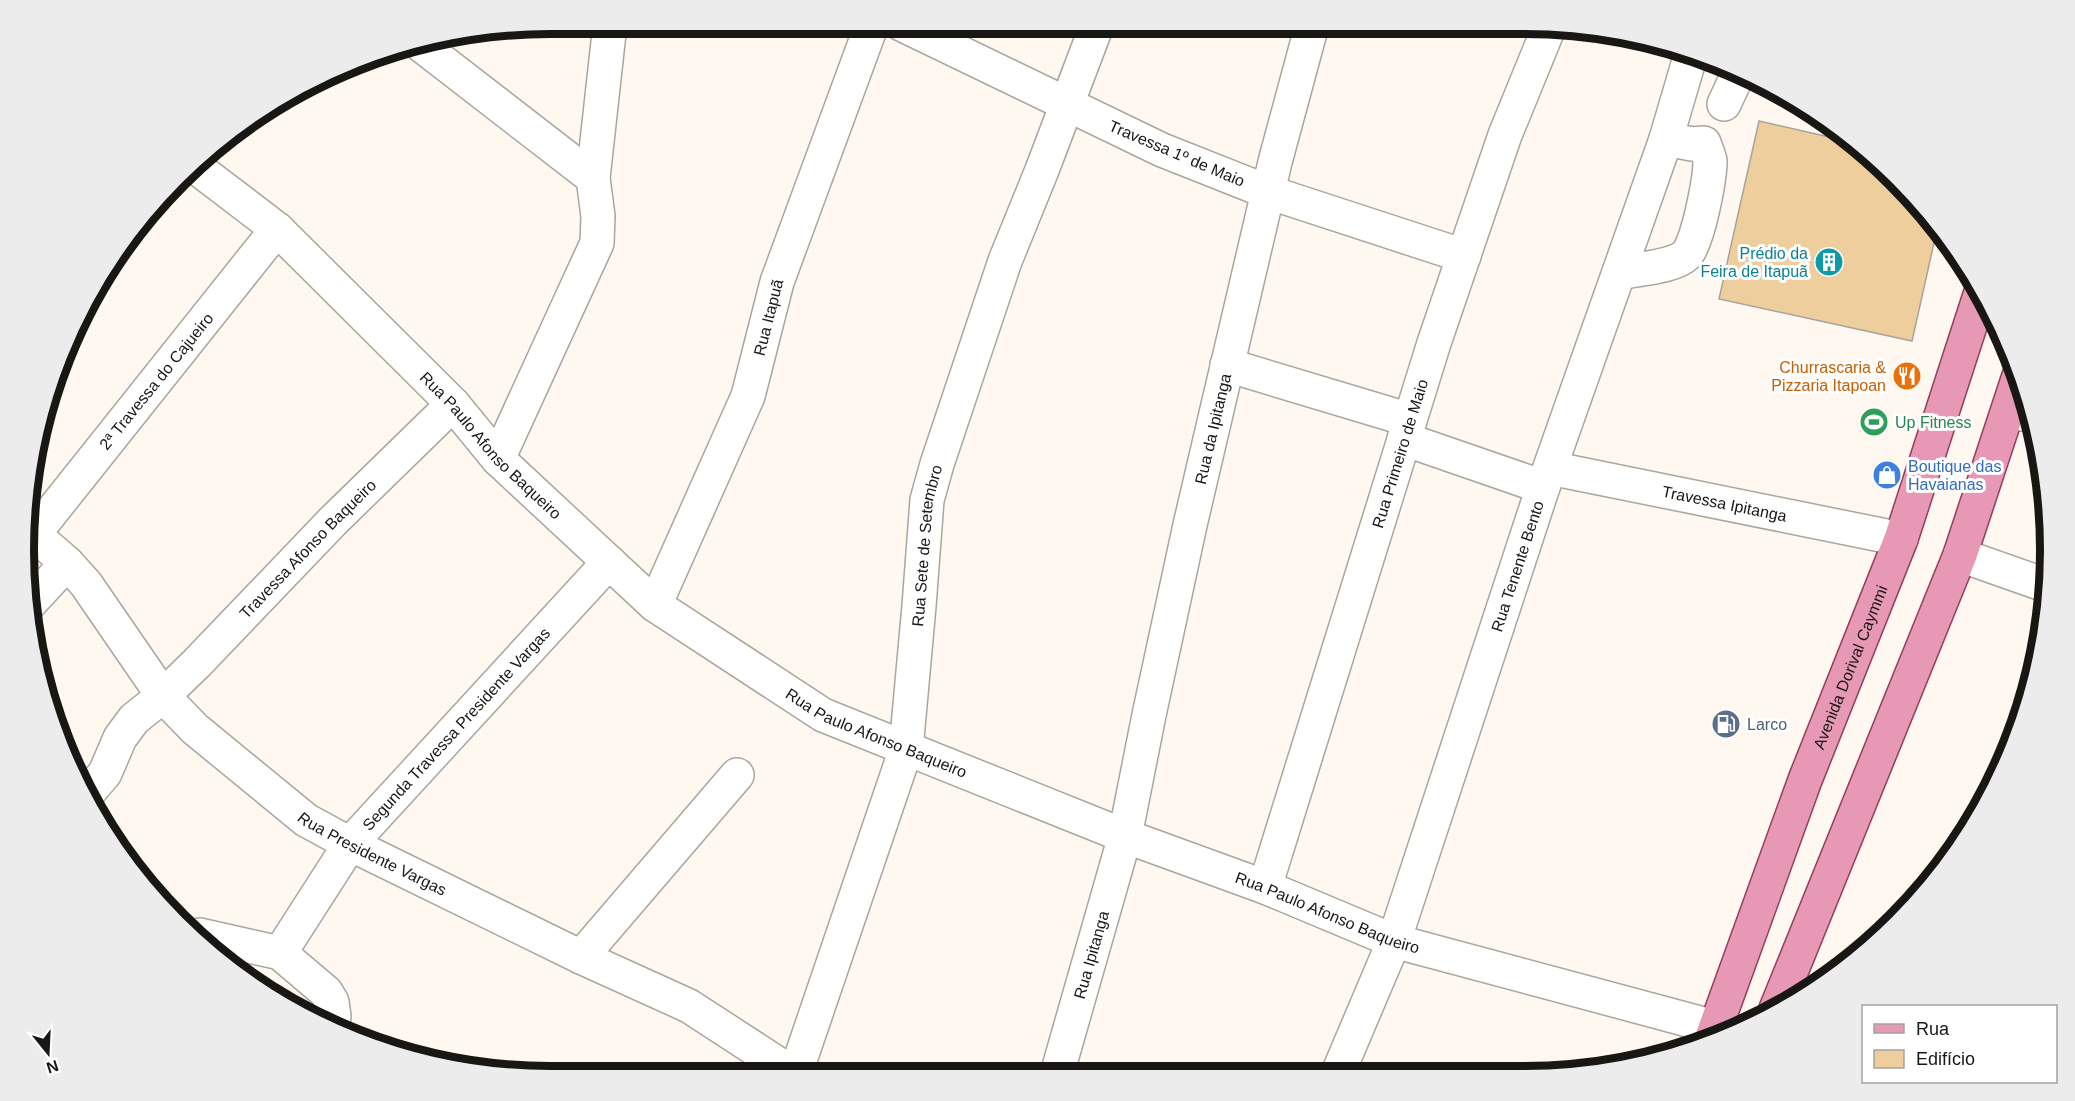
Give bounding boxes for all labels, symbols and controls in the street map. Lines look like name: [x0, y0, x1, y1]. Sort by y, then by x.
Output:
street label: Travessa 1º de Maio: [1106, 117, 1247, 190]
place label: Prédio da Feira de Itapuã: [1700, 245, 1808, 280]
building icon: Prédio da Feira de Itapuã: [1813, 246, 1845, 278]
street label: Rua Itapuã: [751, 277, 786, 357]
street label: 2ª Travessa do Cajueiro: [96, 310, 217, 453]
place label: Churrascaria & Pizzaria Itapoan: [1771, 359, 1886, 394]
restaurant icon: Churrascaria & Pizzaria Itapoan: [1891, 360, 1923, 392]
street label: Rua Paulo Afonso Baqueiro: [417, 369, 565, 523]
street label: Rua da Ipitanga: [1192, 372, 1234, 486]
street label: Rua Primeiro de Maio: [1369, 377, 1431, 530]
sports icon: Up Fitness: [1858, 406, 1890, 438]
place label: Up Fitness: [1895, 414, 1971, 431]
place label: Boutique das Havaianas: [1908, 458, 2001, 493]
shop icon: Boutique das Havaianas: [1871, 459, 1903, 491]
street label: Rua Sete de Setembro: [909, 463, 945, 627]
street label: Travessa Afonso Baqueiro: [237, 476, 379, 622]
street label: Travessa Ipitanga: [1661, 483, 1788, 525]
street label: Rua Tenente Bento: [1488, 498, 1547, 634]
street label: Avenida Dorival Caymmi: [1810, 583, 1891, 752]
street label: Segunda Travessa Presidente Vargas: [359, 624, 553, 834]
street label: Rua Paulo Afonso Baqueiro: [783, 685, 969, 781]
fuel station icon: Larco: [1710, 708, 1742, 740]
place label: Larco: [1747, 716, 1787, 733]
street label: Rua Presidente Vargas: [294, 809, 449, 899]
street label: Rua Paulo Afonso Baqueiro: [1233, 869, 1421, 956]
street label: Rua Ipitanga: [1071, 909, 1112, 1001]
legend: [1862, 1005, 2057, 1083]
text: Rua: [1916, 1019, 1950, 1039]
north arrow: [18, 1023, 78, 1083]
text: Edifício: [1916, 1049, 1975, 1069]
text: N: [44, 1057, 61, 1077]

